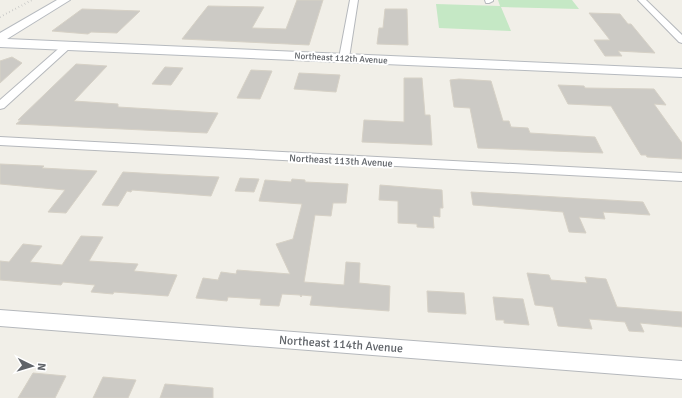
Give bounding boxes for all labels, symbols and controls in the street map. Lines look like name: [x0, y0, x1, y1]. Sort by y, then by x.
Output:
street label: Northeast 112th Avenue: [294, 51, 388, 66]
street label: Northeast 113th Avenue: [289, 152, 393, 170]
street label: Northeast 114th Avenue: [278, 333, 404, 356]
north arrow: [12, 346, 52, 386]
text: N: [35, 362, 48, 371]

